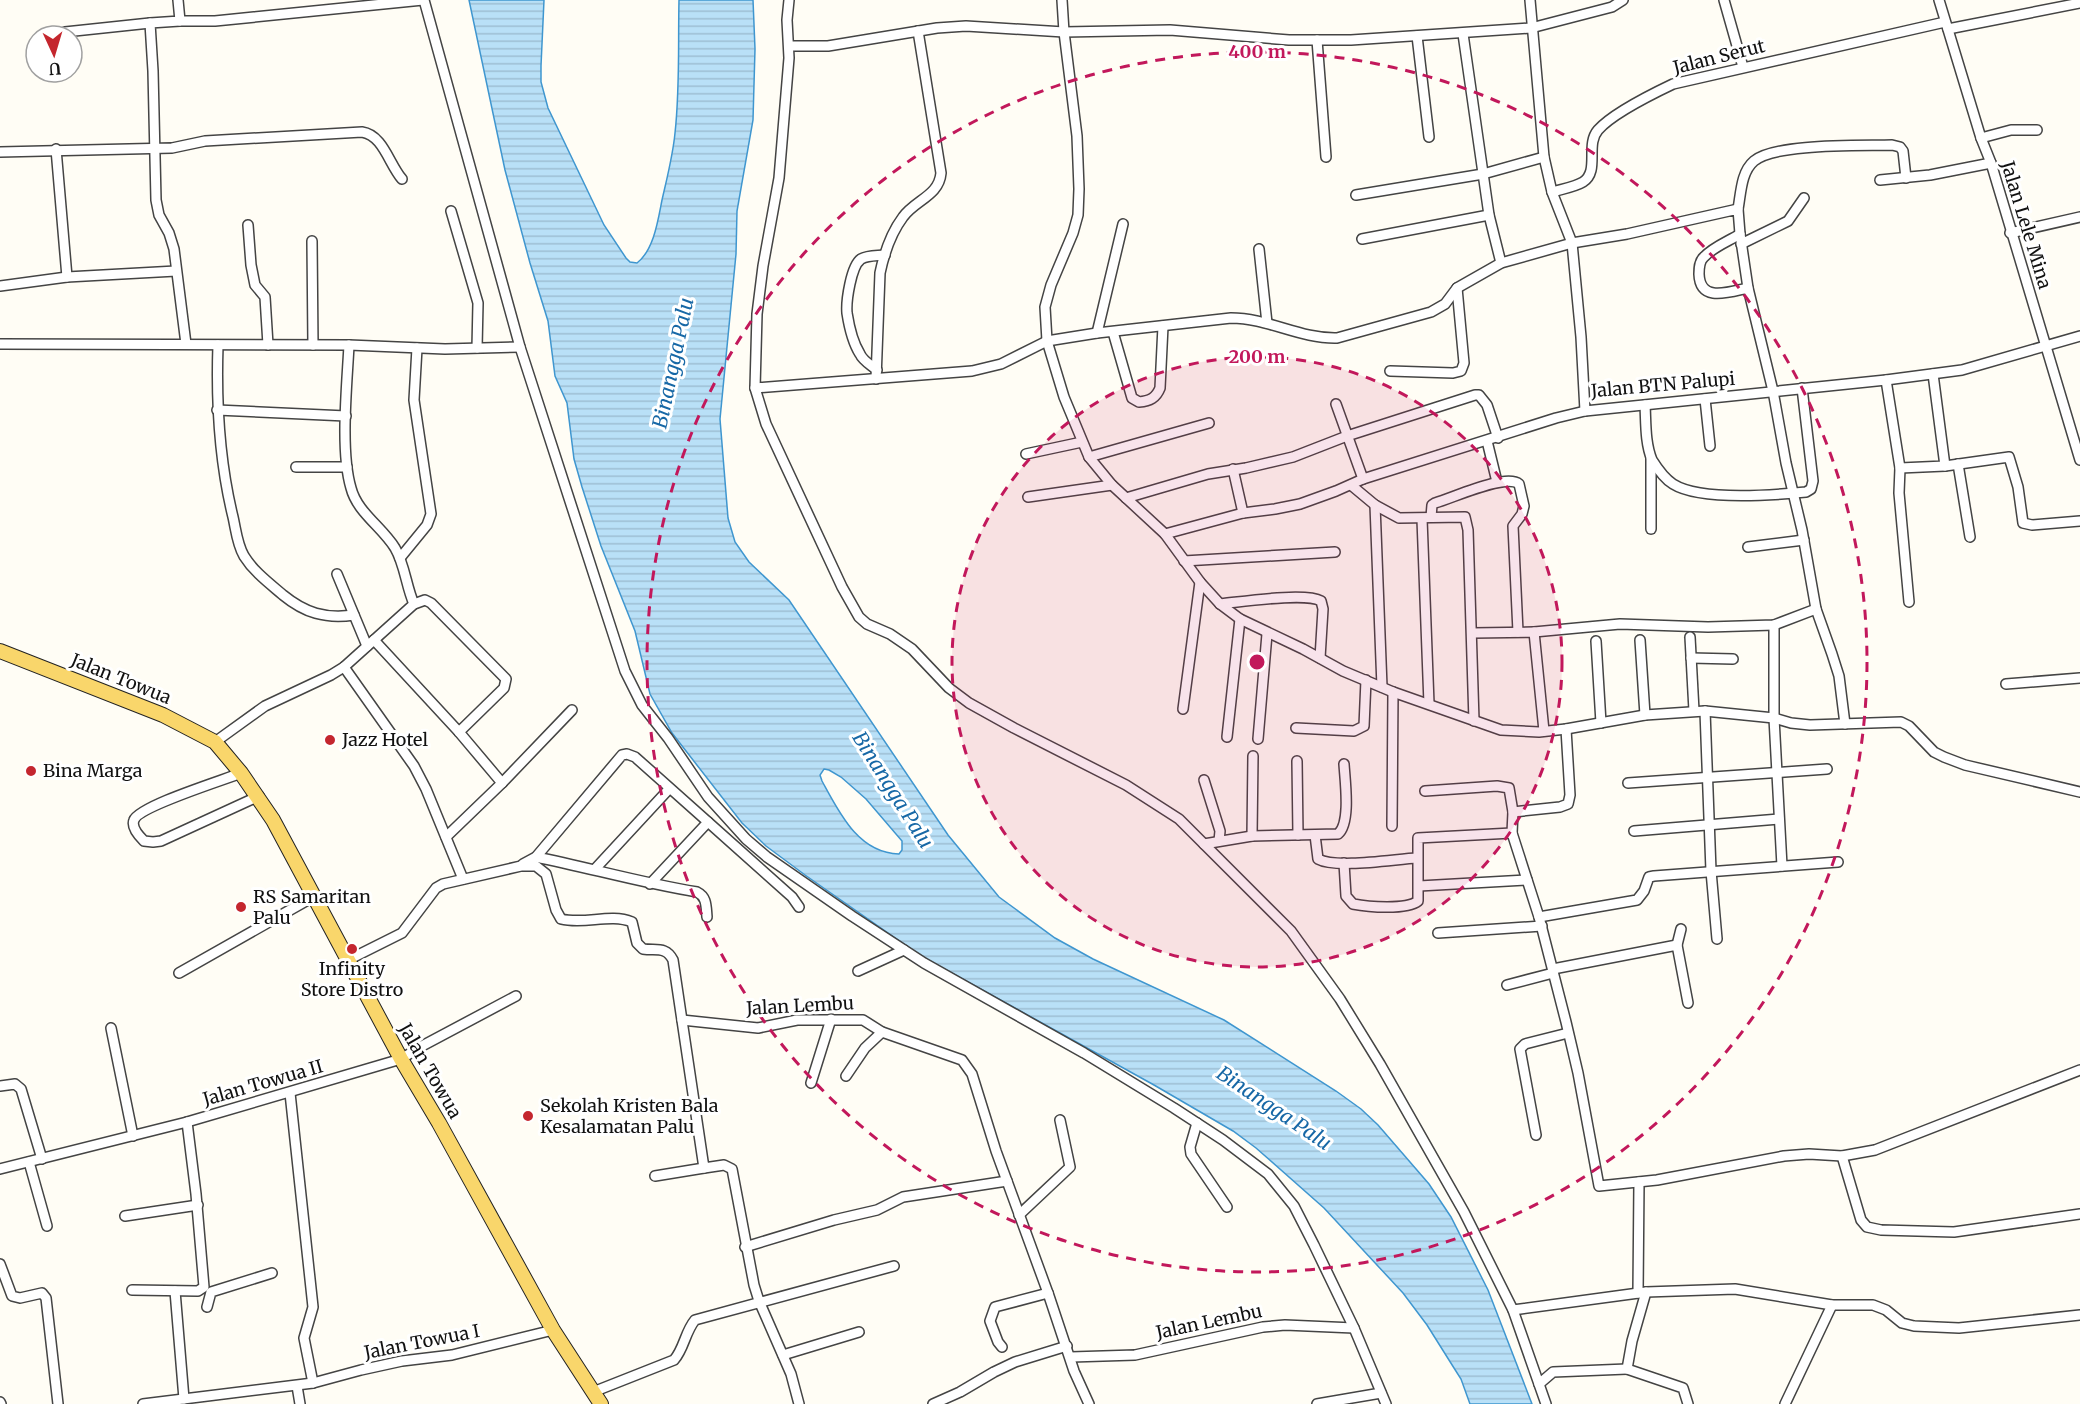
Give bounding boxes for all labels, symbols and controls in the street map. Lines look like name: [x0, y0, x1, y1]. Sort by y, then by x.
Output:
north arrow: [24, 24, 84, 84]
street label: Jalan Serut: [1670, 34, 1767, 79]
text: 400 m: [1228, 40, 1286, 63]
text: U: [48, 59, 62, 79]
street label: Jalan Lele Mina: [1996, 157, 2057, 292]
water label: Binangga Palu: [646, 295, 699, 430]
text: 200 m: [1229, 345, 1285, 368]
street label: Jalan BTN Palupi: [1589, 367, 1736, 402]
street label: Jalan Towua: [67, 648, 175, 709]
centre of rings: [1247, 652, 1267, 672]
water label: Binangga Palu: [848, 727, 939, 853]
place label: Jazz Hotel: [341, 728, 428, 751]
marker: Jazz Hotel: [323, 733, 337, 747]
place label: Bina Marga: [43, 759, 143, 782]
marker: Bina Marga: [24, 764, 38, 778]
place label: RS Samaritan Palu: [253, 885, 371, 929]
marker: RS Samaritan Palu: [234, 900, 248, 914]
marker: Infinity Store Distro: [345, 942, 359, 956]
place label: Infinity Store Distro: [301, 957, 403, 1001]
street label: Jalan Lembu: [744, 991, 854, 1020]
street label: Jalan Towua: [393, 1018, 467, 1123]
street label: Jalan Towua II: [199, 1054, 326, 1111]
water label: Binangga Palu: [1212, 1060, 1336, 1155]
place label: Sekolah Kristen Bala Kesalamatan Palu: [540, 1094, 719, 1138]
marker: Sekolah Kristen Bala Kesalamatan Palu: [521, 1109, 535, 1123]
street label: Jalan Lembu: [1153, 1299, 1264, 1344]
street label: Jalan Towua I: [361, 1319, 482, 1364]

